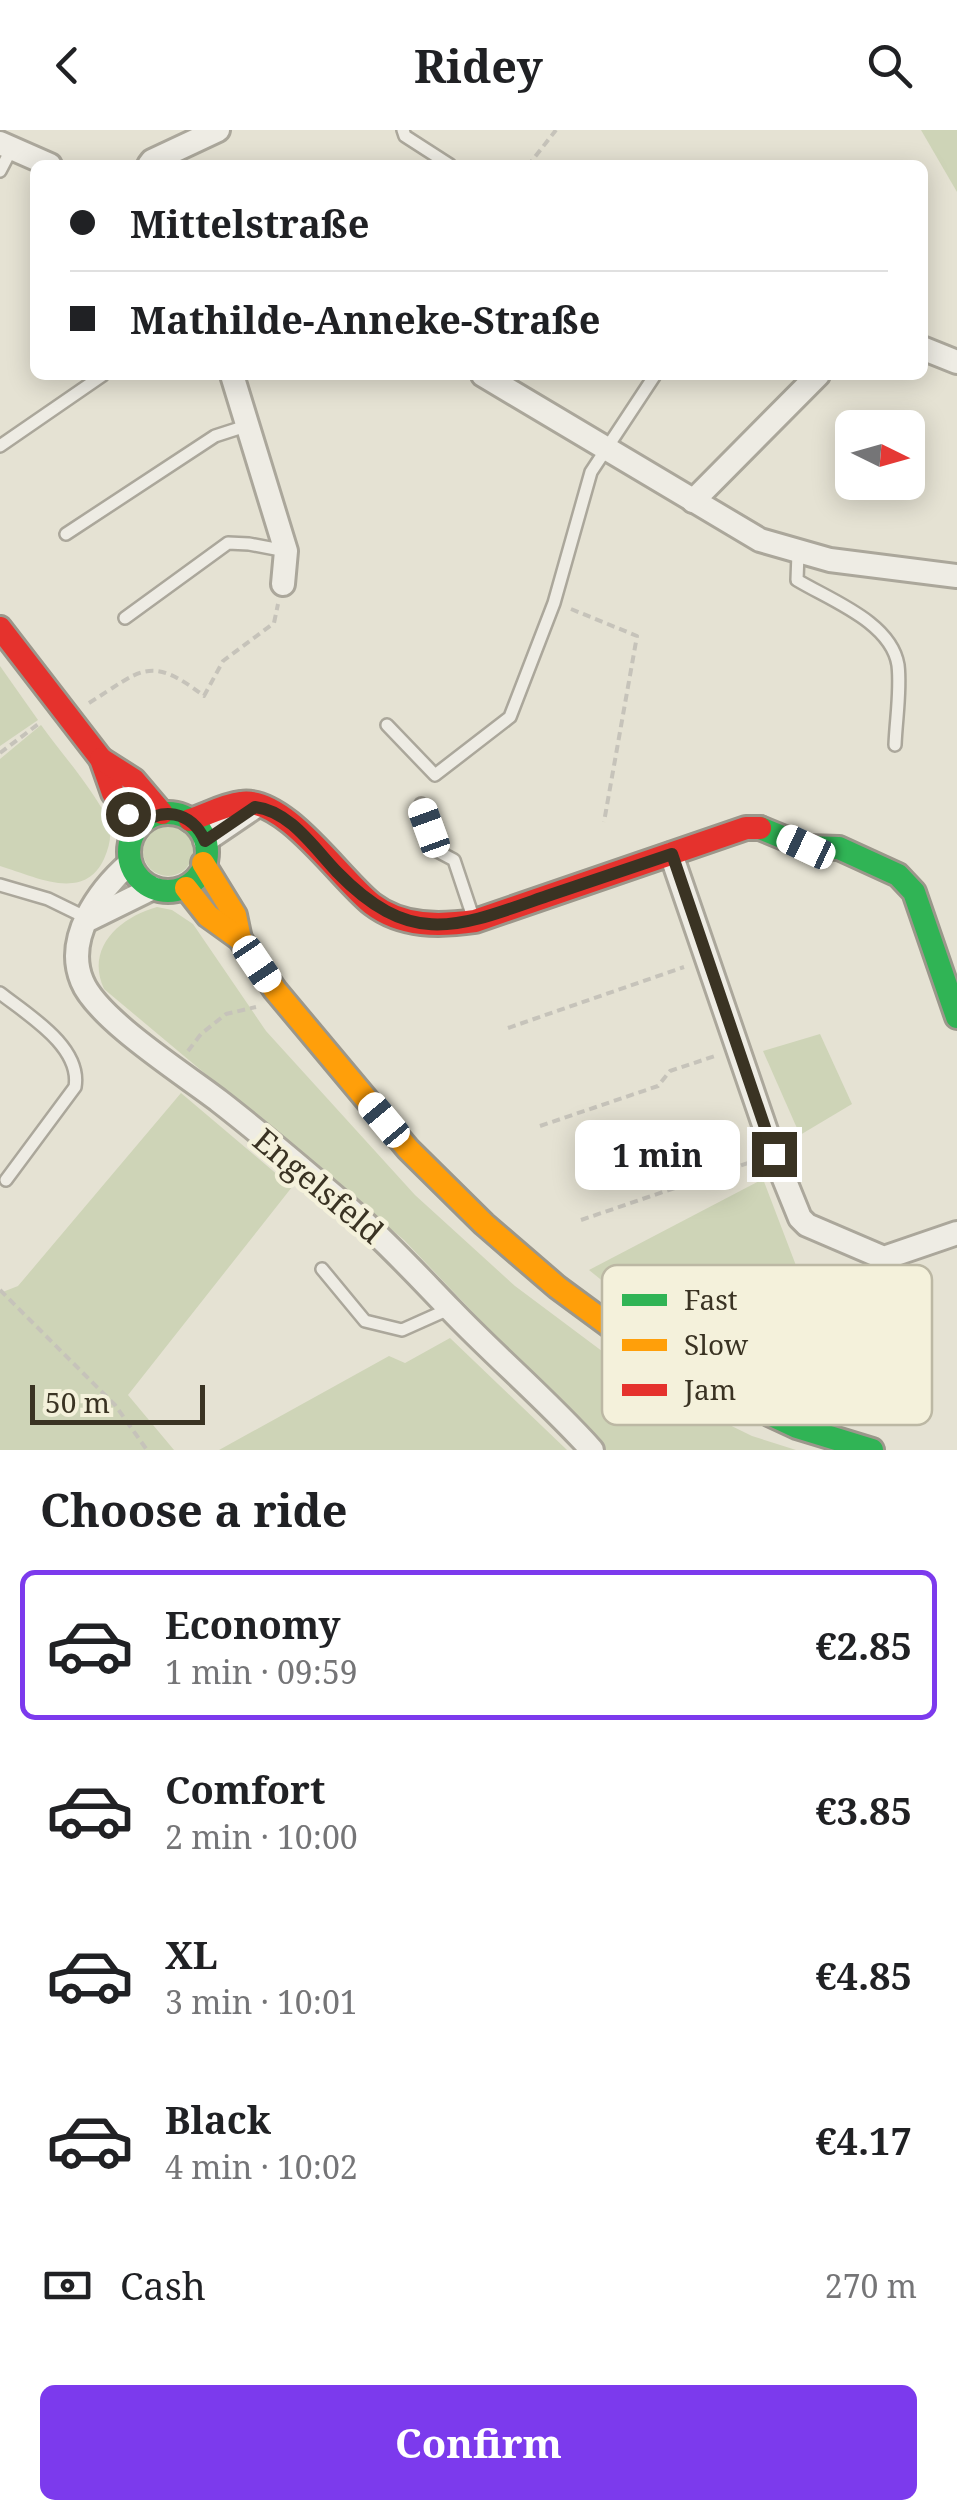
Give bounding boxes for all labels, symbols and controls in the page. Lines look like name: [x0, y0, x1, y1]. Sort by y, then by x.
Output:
text: Ridey: [414, 35, 543, 96]
icon: back: [40, 38, 95, 93]
icon: search: [862, 38, 917, 93]
text: Mittelstraße: [130, 197, 370, 249]
text: Mathilde-Anneke-Straße: [130, 293, 601, 345]
north arrow: [835, 410, 925, 500]
map controls: [835, 410, 925, 500]
route start: [106, 792, 151, 837]
car: [405, 795, 453, 861]
car: [772, 821, 840, 873]
car: [228, 931, 286, 997]
car: [353, 1087, 415, 1153]
street label: Engelsfeld: [245, 1118, 394, 1252]
callout: 1 min: [574, 1119, 739, 1189]
route end: [752, 1132, 797, 1177]
text: 1 min: [612, 1133, 703, 1176]
legend: [602, 1265, 932, 1425]
text: Fast: [684, 1280, 738, 1318]
text: Slow: [684, 1325, 749, 1363]
text: Jam: [683, 1370, 736, 1408]
scale bar: [30, 1380, 205, 1424]
text: 50 m: [45, 1383, 110, 1421]
text: Choose a ride: [40, 1479, 348, 1540]
text: Economy: [165, 1598, 341, 1650]
icon: car: [45, 1600, 135, 1690]
text: €2.85: [815, 1619, 912, 1671]
text: 1 min · 09:59: [165, 1650, 358, 1693]
text: Comfort: [165, 1763, 325, 1815]
icon: car: [45, 1765, 135, 1855]
text: €3.85: [815, 1784, 912, 1836]
text: 2 min · 10:00: [165, 1815, 358, 1858]
text: XL: [165, 1928, 218, 1980]
icon: car: [45, 1930, 135, 2020]
text: €4.85: [815, 1949, 912, 2001]
text: 3 min · 10:01: [165, 1980, 358, 2023]
text: Black: [165, 2093, 271, 2145]
icon: car: [45, 2095, 135, 2185]
text: €4.17: [815, 2114, 912, 2166]
text: 4 min · 10:02: [165, 2145, 358, 2188]
icon: cash: [40, 2258, 95, 2313]
text: Cash: [120, 2259, 206, 2311]
text: 270 m: [825, 2264, 917, 2307]
button: Confirm: [40, 2385, 917, 2500]

